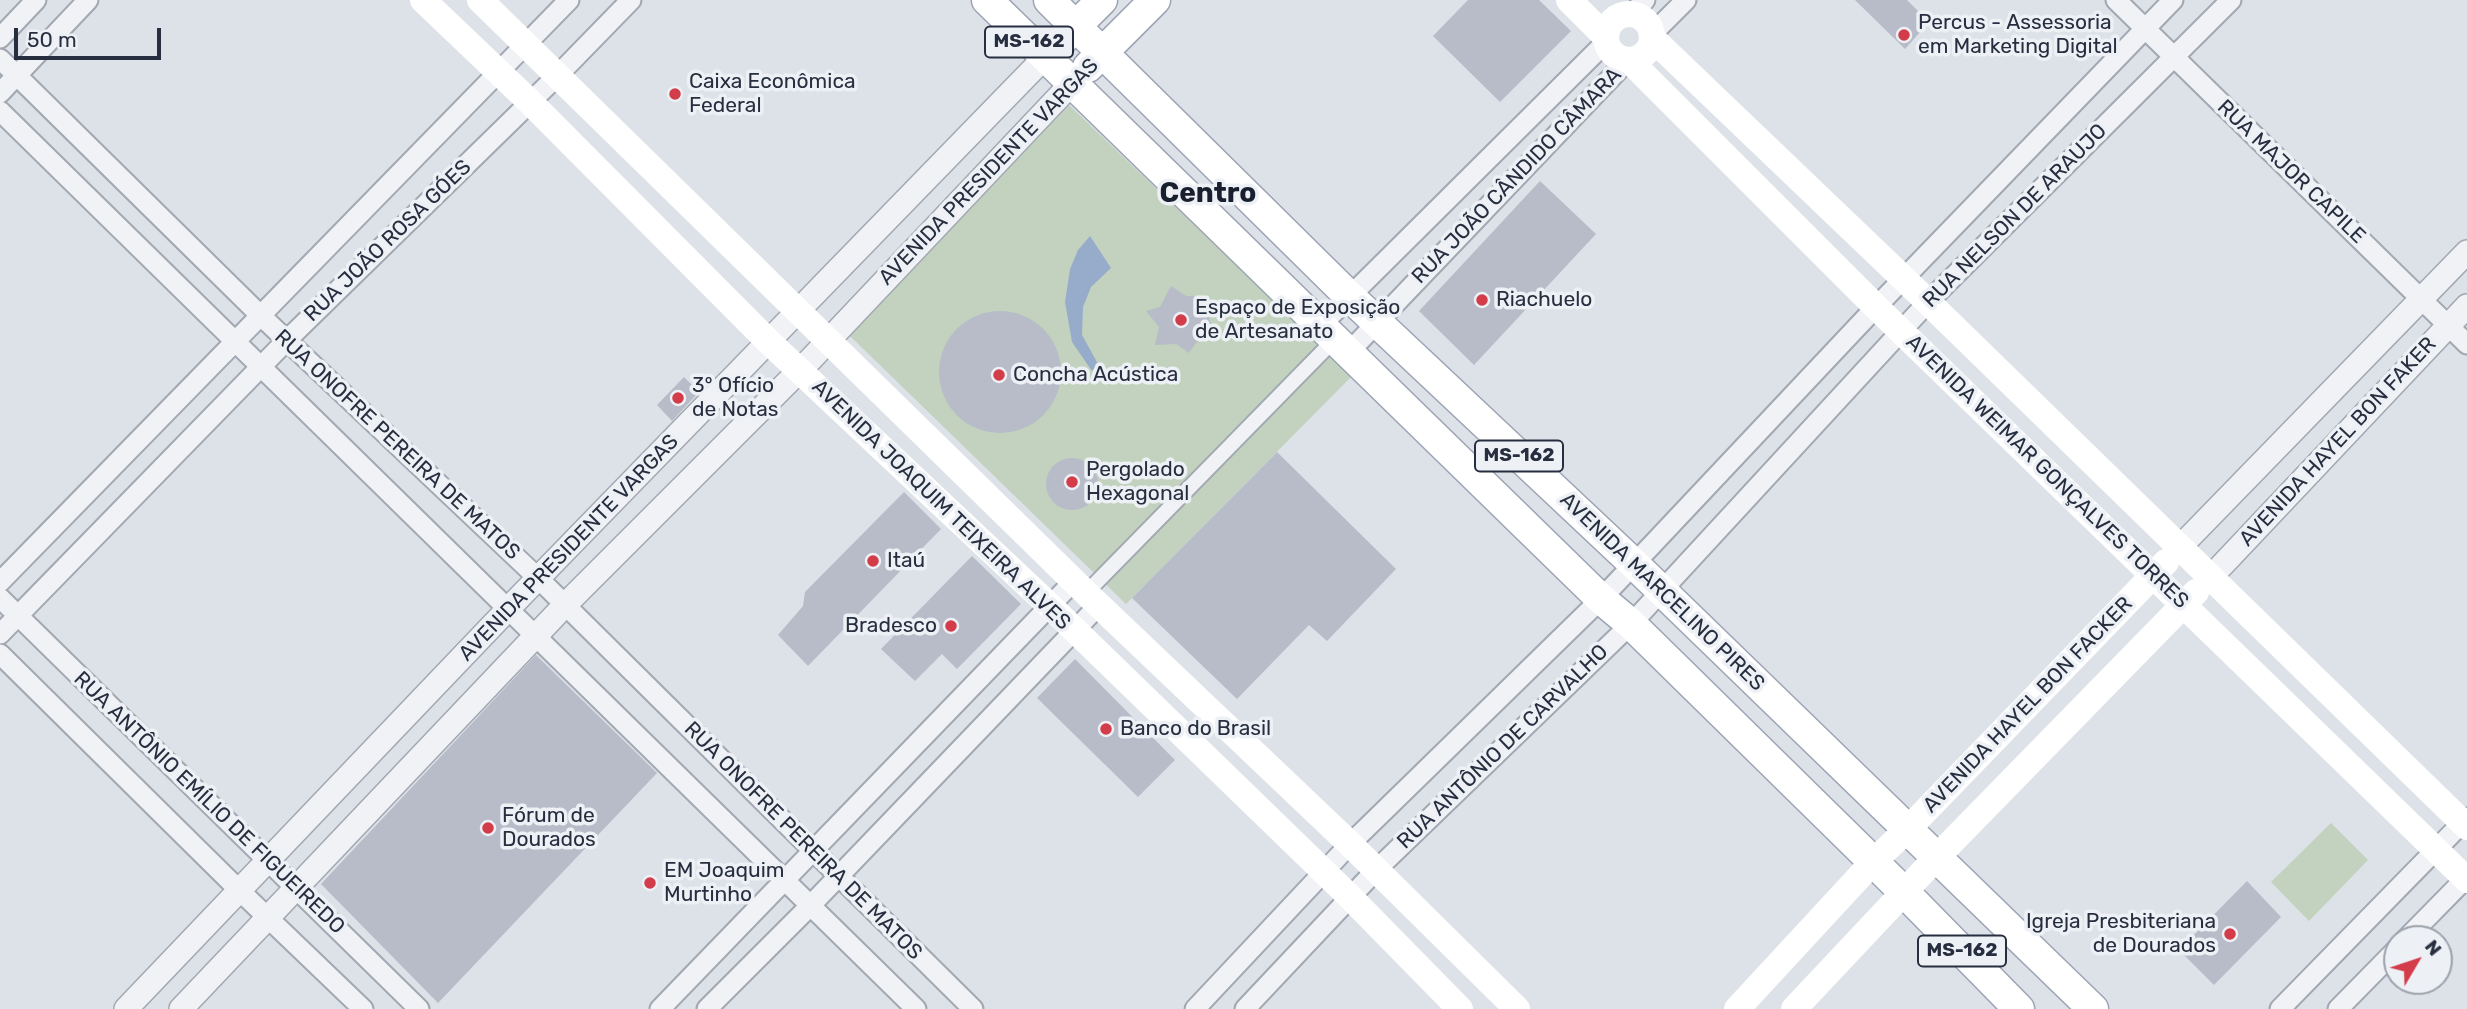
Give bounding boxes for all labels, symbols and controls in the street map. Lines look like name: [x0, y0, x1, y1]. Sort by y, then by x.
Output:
place label: Percus - Assessoria em Marketing Digital: [1918, 10, 2118, 60]
scale bar: [18, 14, 164, 58]
road number: MS-162: [985, 26, 1073, 58]
text: 50 m: [27, 27, 77, 52]
marker: Percus - Assessoria em Marketing Digital: [1896, 27, 1912, 43]
street label: AVENIDA PRESIDENTE VARGAS: [874, 53, 1104, 291]
street label: RUA JOÃO CÂNDIDO CÂMARA: [1407, 63, 1627, 289]
place label: Caixa Econômica Federal: [689, 69, 856, 119]
marker: Caixa Econômica Federal: [667, 86, 683, 102]
street label: RUA MAJOR CAPILE: [2212, 95, 2370, 249]
street label: RUA NELSON DE ARAUJO: [1918, 119, 2112, 313]
street label: RUA JOÃO ROSA GÓES: [299, 155, 477, 327]
district label: Centro: [1160, 177, 1256, 211]
place label: Riachuelo: [1496, 287, 1592, 313]
marker: Riachuelo: [1474, 292, 1490, 308]
place label: Espaço de Exposição de Artesanato: [1195, 295, 1400, 345]
marker: Espaço de Exposição de Artesanato: [1173, 312, 1189, 328]
street label: RUA ONOFRE PEREIRA DE MATOS: [269, 324, 525, 566]
street label: AVENIDA WEIMAR GONÇALVES TORRES: [1900, 330, 2194, 614]
street label: AVENIDA HAYEL BON FAKER: [2234, 332, 2442, 552]
place label: Concha Acústica: [1013, 362, 1178, 388]
marker: Concha Acústica: [991, 367, 1007, 383]
place label: 3° Ofício de Notas: [692, 373, 778, 423]
street label: AVENIDA JOAQUIM TEIXEIRA ALVES: [807, 375, 1075, 635]
marker: 3° Ofício de Notas: [670, 390, 686, 406]
street label: AVENIDA PRESIDENTE VARGAS: [454, 429, 684, 667]
road number: MS-162: [1475, 440, 1563, 471]
place label: Pergolado Hexagonal: [1086, 457, 1189, 507]
marker: Pergolado Hexagonal: [1064, 474, 1080, 490]
street label: AVENIDA MARCELINO PIRES: [1554, 488, 1770, 696]
place label: Itaú: [887, 548, 925, 574]
marker: Itaú: [865, 553, 881, 569]
street label: AVENIDA HAYEL BON FACKER: [1918, 592, 2138, 818]
place label: Bradesco: [845, 613, 937, 639]
marker: Bradesco: [943, 618, 959, 634]
street label: RUA ANTÔNIO DE CARVALHO: [1392, 640, 1614, 854]
street label: RUA ANTÔNIO EMÍLIO DE FIGUEIREDO: [68, 667, 350, 939]
place label: Banco do Brasil: [1120, 716, 1271, 742]
street label: RUA ONOFRE PEREIRA DE MATOS: [679, 717, 927, 965]
marker: Banco do Brasil: [1098, 721, 1114, 737]
place label: Fórum de Dourados: [502, 803, 596, 853]
marker: Fórum de Dourados: [480, 820, 496, 836]
place label: EM Joaquim Murtinho: [664, 858, 784, 908]
marker: EM Joaquim Murtinho: [642, 875, 658, 891]
place label: Igreja Presbiteriana de Dourados: [2026, 909, 2216, 959]
north arrow: [2383, 925, 2453, 995]
marker: Igreja Presbiteriana de Dourados: [2222, 926, 2238, 942]
text: N: [2420, 935, 2446, 960]
road number: MS-162: [1918, 936, 2006, 967]

